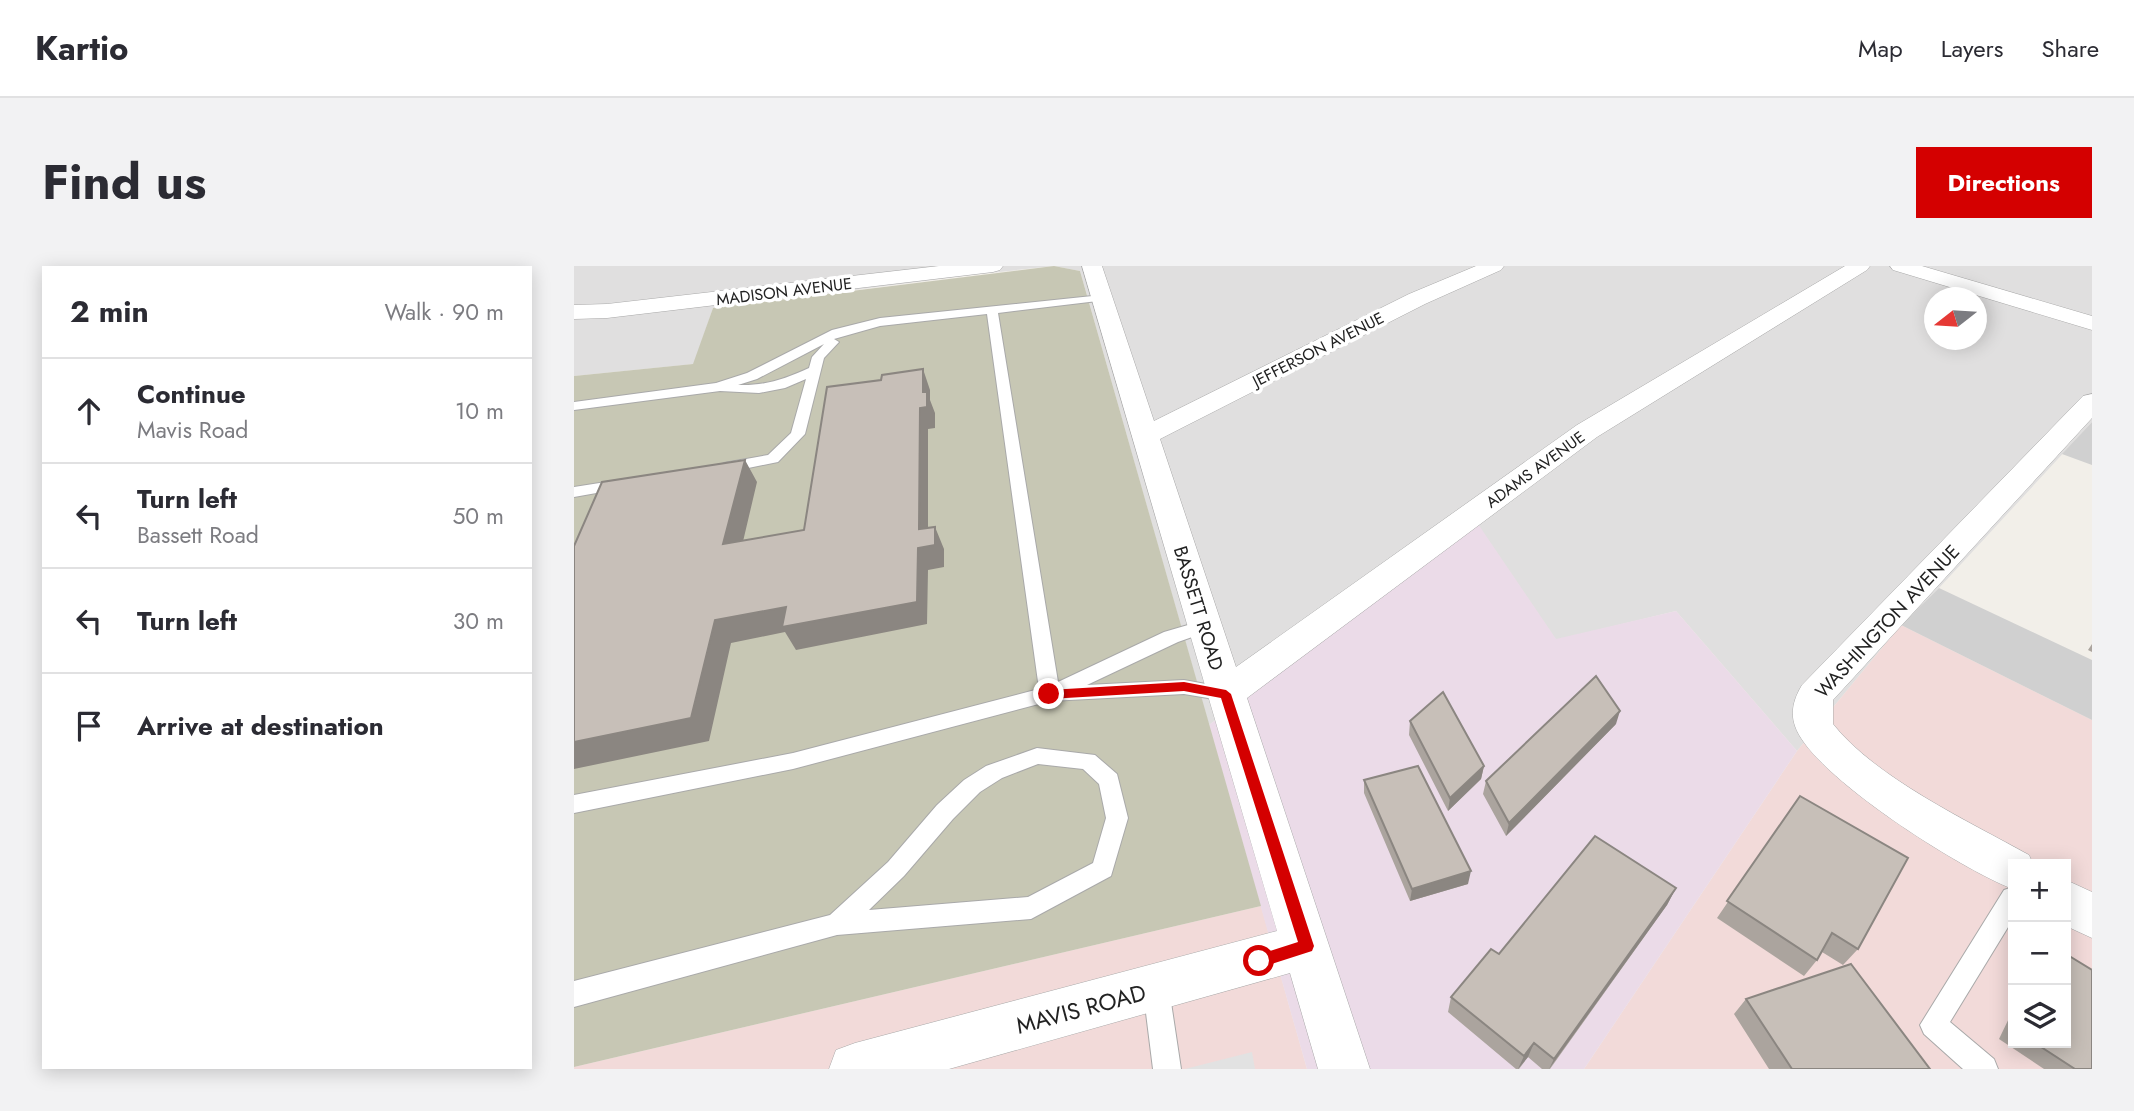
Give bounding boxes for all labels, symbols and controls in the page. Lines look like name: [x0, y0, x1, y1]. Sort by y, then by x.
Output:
text: Kartio: [35, 25, 129, 72]
text: Map: [1858, 31, 1903, 66]
text: Layers: [1941, 31, 2003, 66]
text: Share: [2041, 31, 2099, 66]
text: Find us: [42, 147, 206, 217]
button: Directions: [1916, 147, 2092, 218]
street label: MADISON AVENUE: [715, 272, 853, 311]
north arrow: [1924, 287, 1987, 350]
text: 2 min: [70, 290, 149, 333]
text: Walk · 90 m: [384, 295, 504, 329]
street label: JEFFERSON AVENUE: [1247, 306, 1388, 393]
text: Continue: [137, 375, 246, 413]
icon: ahead: [70, 392, 108, 430]
text: 10 m: [455, 394, 504, 428]
text: Mavis Road: [137, 413, 248, 447]
street label: ADAMS AVENUE: [1481, 426, 1590, 513]
text: Turn left: [137, 480, 237, 518]
icon: left: [70, 497, 108, 535]
text: 50 m: [452, 499, 504, 533]
text: Bassett Road: [137, 518, 259, 552]
street label: WASHINGTON AVENUE: [1809, 539, 1966, 704]
street label: BASSETT ROAD: [1167, 543, 1230, 674]
icon: left: [70, 602, 108, 640]
text: Turn left: [137, 602, 237, 640]
text: 30 m: [453, 604, 504, 638]
route end: [1033, 678, 1064, 709]
icon: arrive: [70, 707, 108, 745]
text: Arrive at destination: [137, 707, 384, 745]
map controls: [2008, 859, 2071, 1048]
button: +: [2008, 859, 2071, 922]
button: −: [2008, 922, 2071, 985]
route start: [1243, 945, 1274, 976]
street label: MAVIS ROAD: [1012, 975, 1150, 1043]
button: layers: [2008, 985, 2071, 1048]

